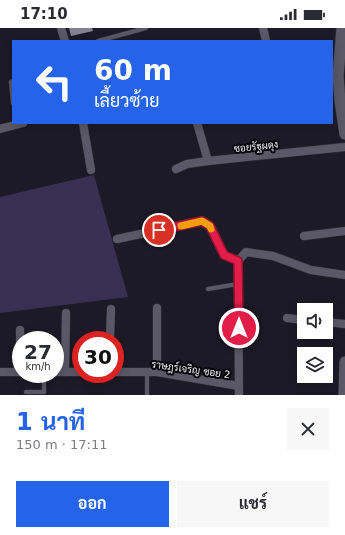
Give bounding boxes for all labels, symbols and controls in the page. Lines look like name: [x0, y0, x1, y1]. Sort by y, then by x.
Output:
text: 17:10: [20, 5, 68, 23]
text: 60 m: [94, 54, 172, 87]
icon: left: [28, 56, 80, 108]
text: เลี้ยวซ้าย: [94, 90, 160, 111]
street label: ซอยรัฐผดุง: [233, 138, 279, 156]
pin: [142, 213, 176, 247]
icon: arrive: [148, 219, 170, 241]
map controls: [297, 303, 333, 383]
button: sound: [297, 303, 333, 339]
position arrow: [218, 307, 260, 349]
speed limit sign: 30: [72, 331, 124, 383]
text: 27: [24, 340, 52, 364]
button: layers: [297, 347, 333, 383]
street label: ราษฎร์เจริญ ซอย 2: [150, 357, 231, 382]
text: km/h: [25, 361, 51, 372]
text: 1 นาที: [16, 408, 85, 436]
button: close: [287, 408, 329, 450]
text: 150 m · 17:11: [16, 437, 107, 452]
button: ออก: [16, 481, 169, 527]
button: แชร์: [177, 481, 329, 527]

